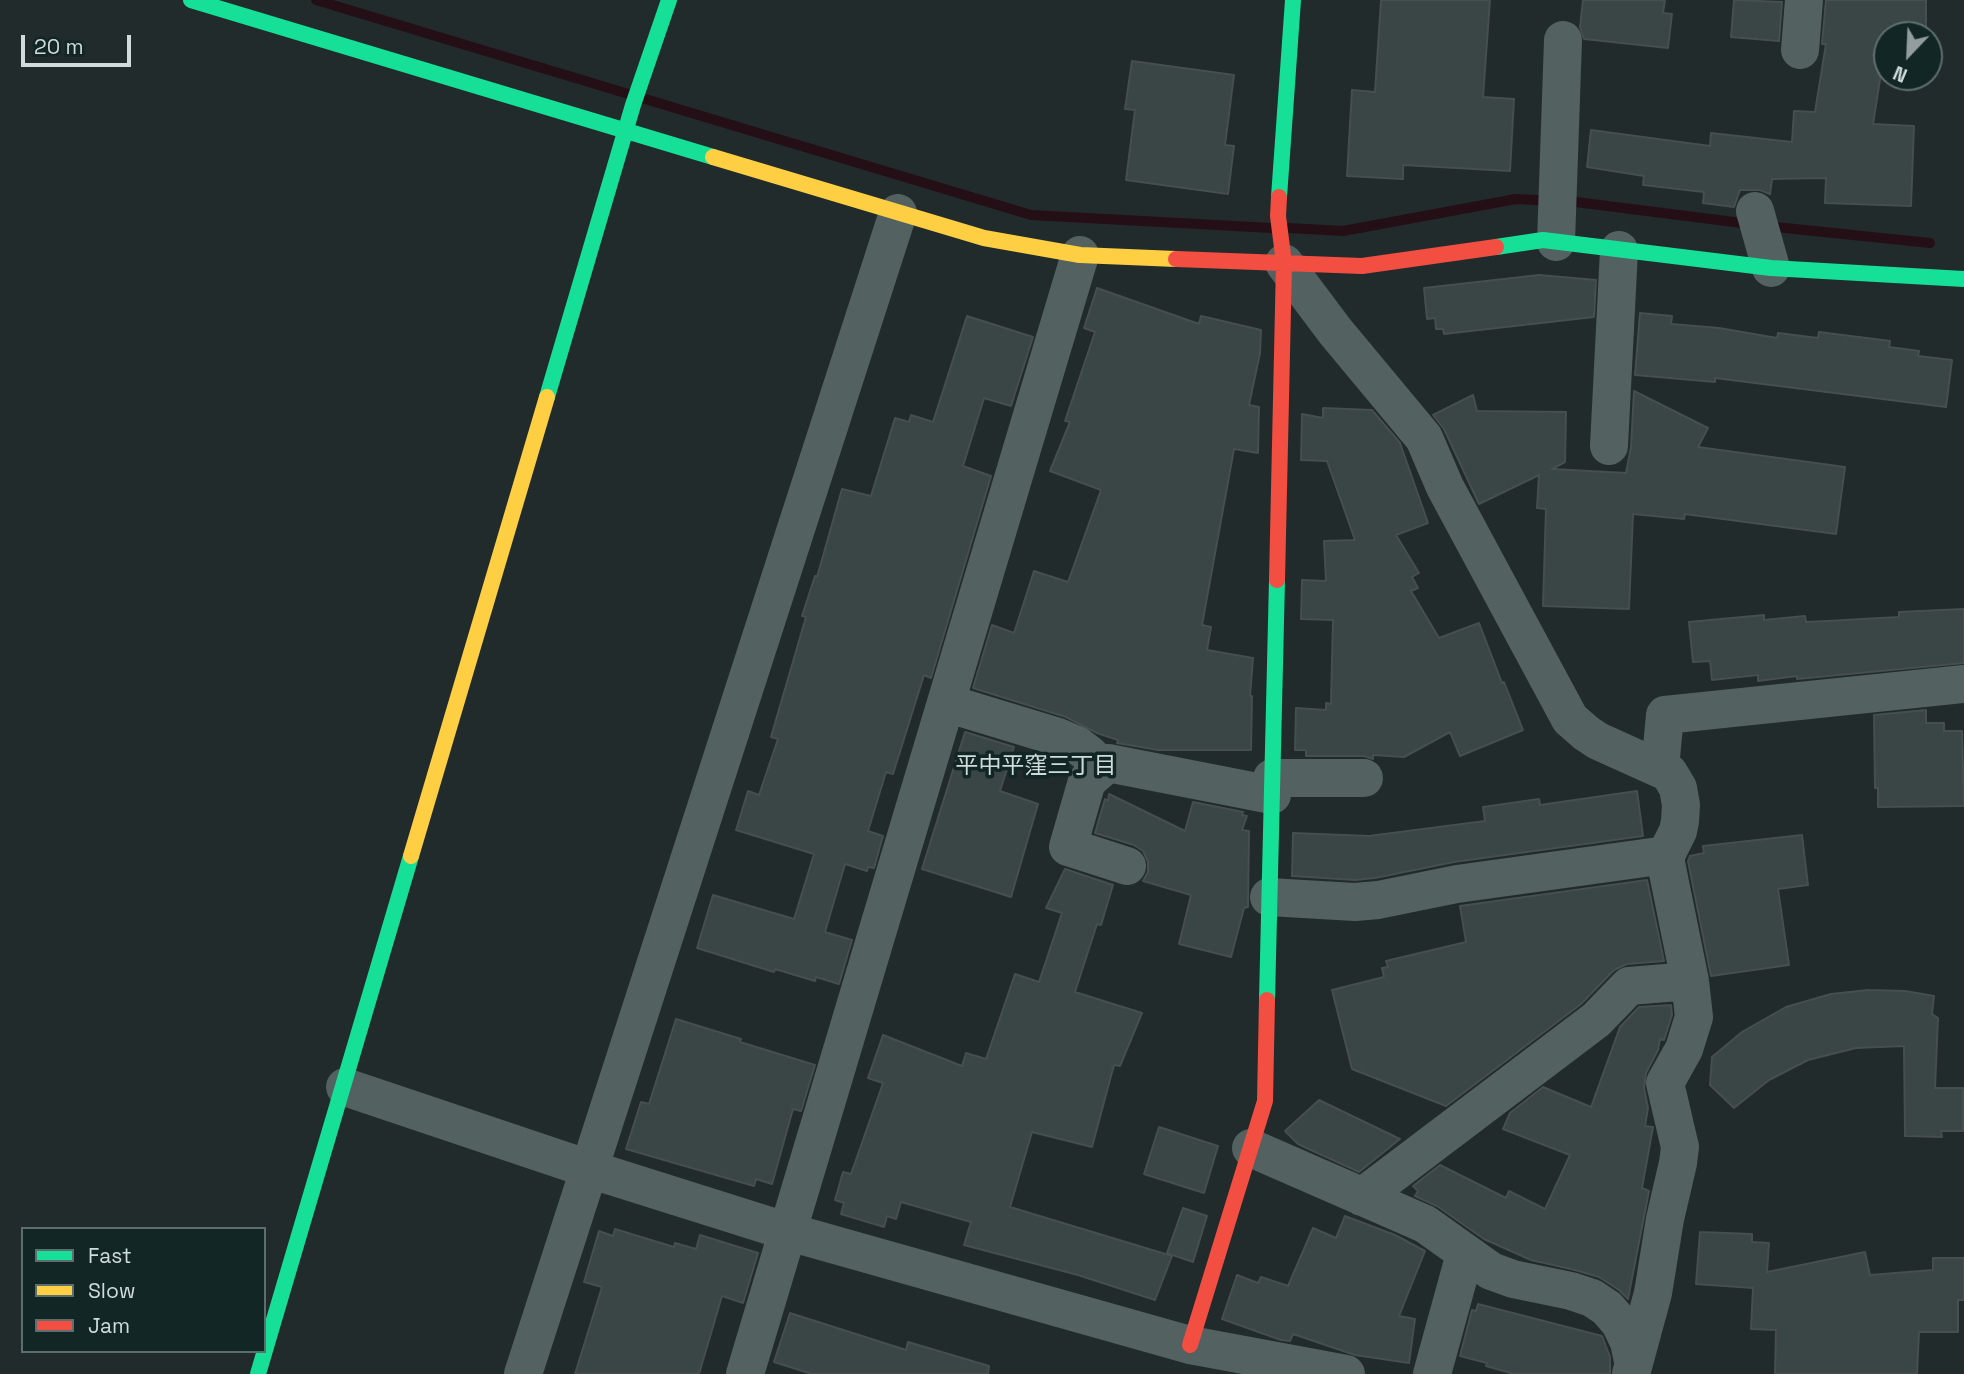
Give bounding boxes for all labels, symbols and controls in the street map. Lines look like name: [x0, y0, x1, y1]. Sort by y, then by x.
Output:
scale bar: [24, 21, 135, 65]
north arrow: [1873, 21, 1943, 91]
text: 20 m: [34, 33, 84, 60]
text: N: [1890, 60, 1911, 88]
district label: 平中平窪三丁目: [956, 753, 1116, 781]
legend: [21, 1227, 266, 1353]
text: Fast: [88, 1242, 132, 1269]
text: Slow: [88, 1277, 136, 1304]
text: Jam: [88, 1312, 130, 1339]

